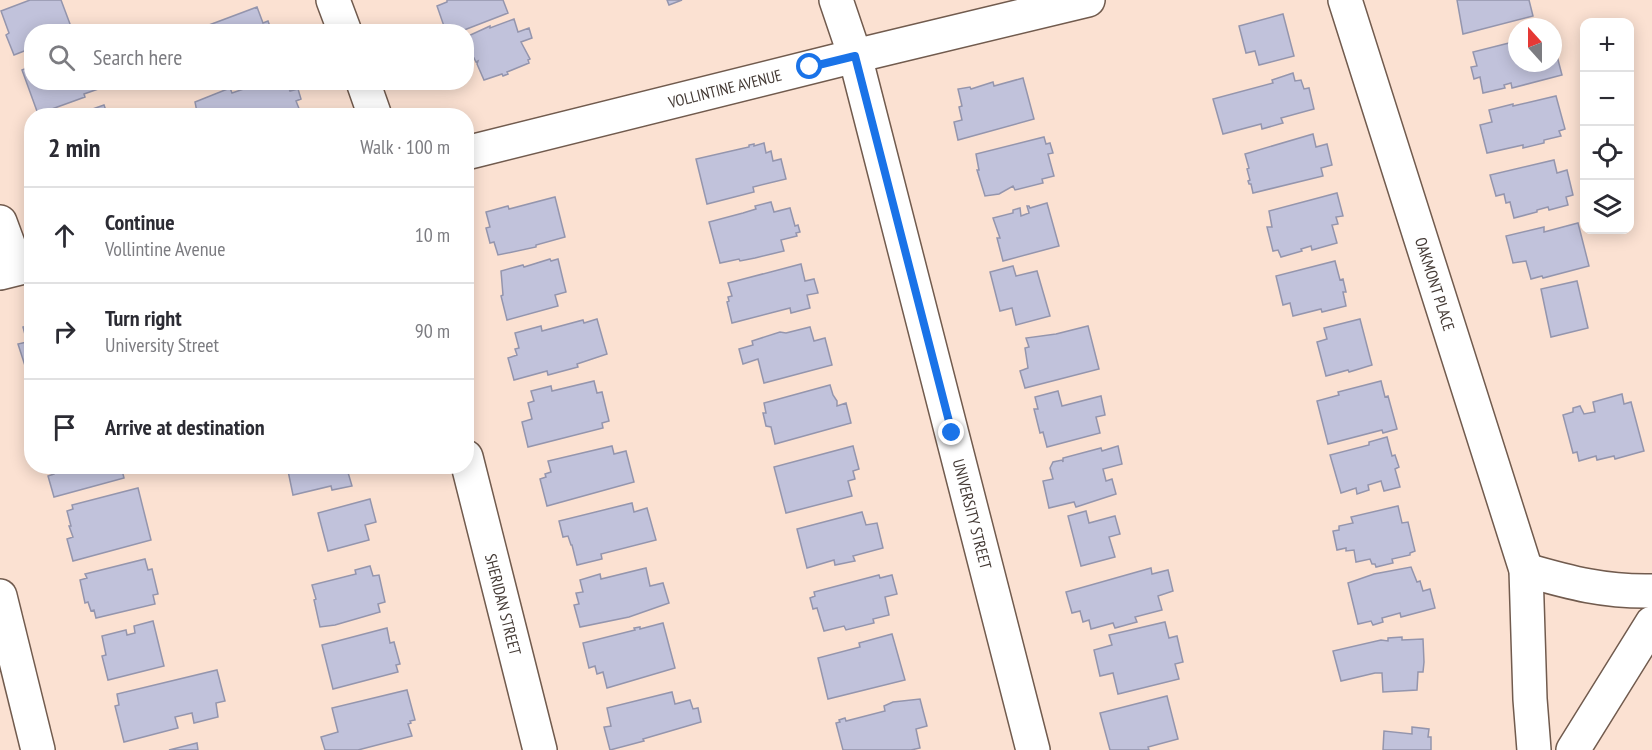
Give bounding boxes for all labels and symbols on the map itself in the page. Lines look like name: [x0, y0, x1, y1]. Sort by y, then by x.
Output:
north arrow: [1508, 18, 1562, 72]
route start: [796, 53, 822, 79]
street label: VOLLINTINE AVENUE: [665, 65, 784, 112]
street label: OAKMONT PLACE: [1411, 235, 1459, 333]
route end: [938, 419, 964, 445]
street label: UNIVERSITY STREET: [949, 457, 996, 571]
street label: SHERIDAN STREET: [481, 551, 526, 657]

